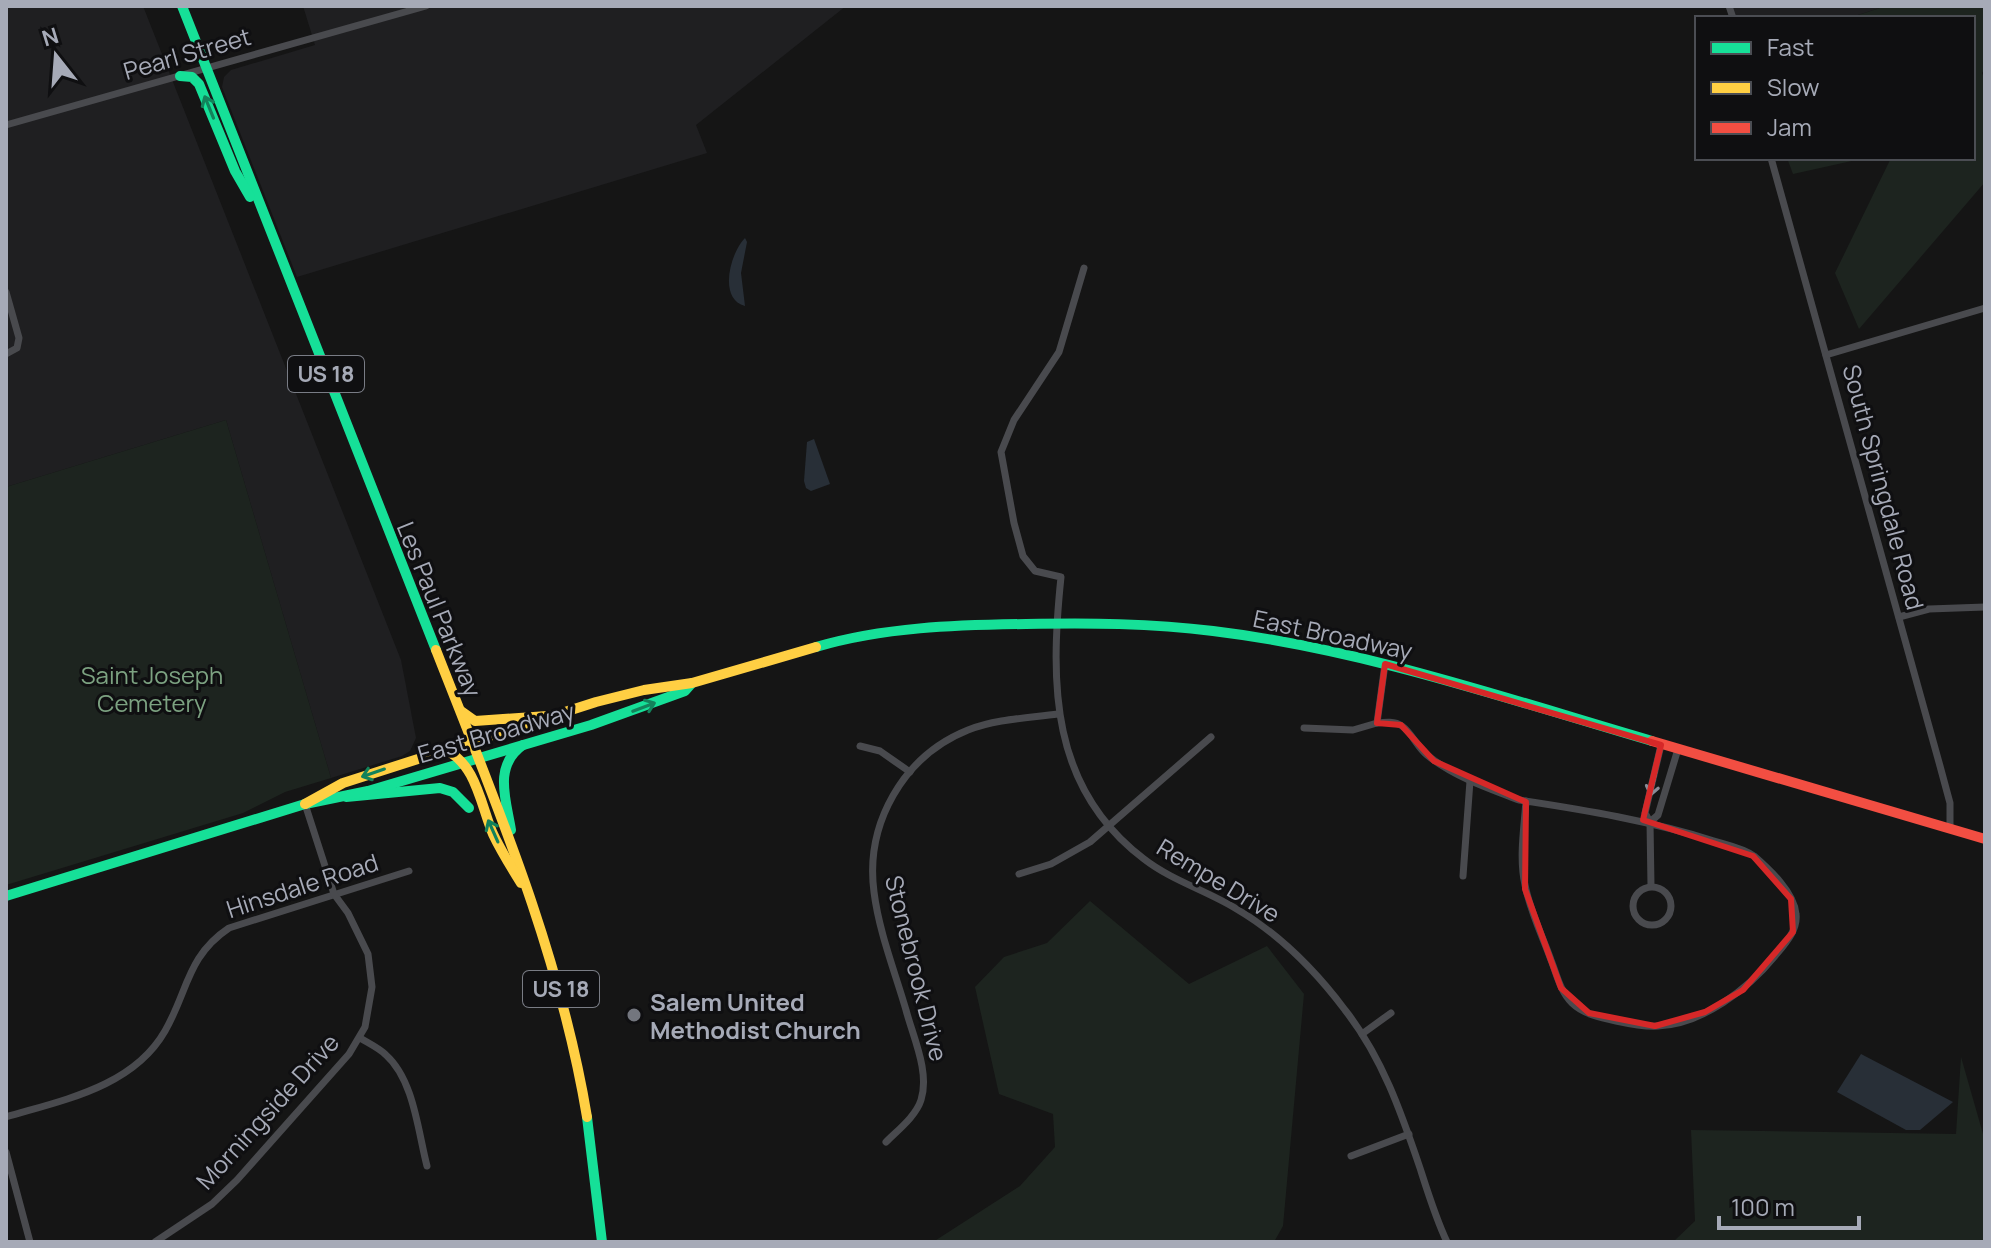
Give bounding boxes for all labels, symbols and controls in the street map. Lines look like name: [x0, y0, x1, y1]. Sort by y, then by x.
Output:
north arrow: [16, 16, 96, 96]
legend: [1695, 16, 1975, 160]
street label: Pearl Street: [119, 19, 255, 87]
text: N: [38, 20, 62, 54]
text: Fast: [1767, 30, 1814, 63]
text: Slow: [1767, 70, 1820, 103]
one-way arrow: [201, 95, 215, 120]
text: Jam: [1767, 110, 1812, 143]
road number: US 18: [288, 356, 364, 392]
street label: South Springdale Road: [1835, 361, 1933, 613]
street label: Les Paul Parkway: [390, 516, 490, 702]
street label: East Broadway: [1250, 601, 1416, 667]
park label: Saint Joseph Cemetery: [81, 658, 223, 719]
street label: East Broadway: [414, 694, 579, 770]
one-way arrow: [631, 699, 655, 713]
one-way arrow: [361, 767, 386, 782]
one-way arrow: [1644, 771, 1659, 797]
one-way arrow: [485, 820, 500, 844]
street label: Rempe Drive: [1151, 830, 1287, 930]
street label: Hinsdale Road: [222, 845, 382, 925]
street label: Stonebrook Drive: [878, 872, 956, 1064]
road number: US 18: [523, 971, 599, 1007]
place label: Salem United Methodist Church: [650, 985, 861, 1046]
marker: Salem United Methodist Church: [625, 1006, 643, 1024]
street label: Morningside Drive: [188, 1026, 346, 1196]
scale bar: [1719, 1180, 1859, 1230]
text: 100 m: [1731, 1190, 1795, 1223]

